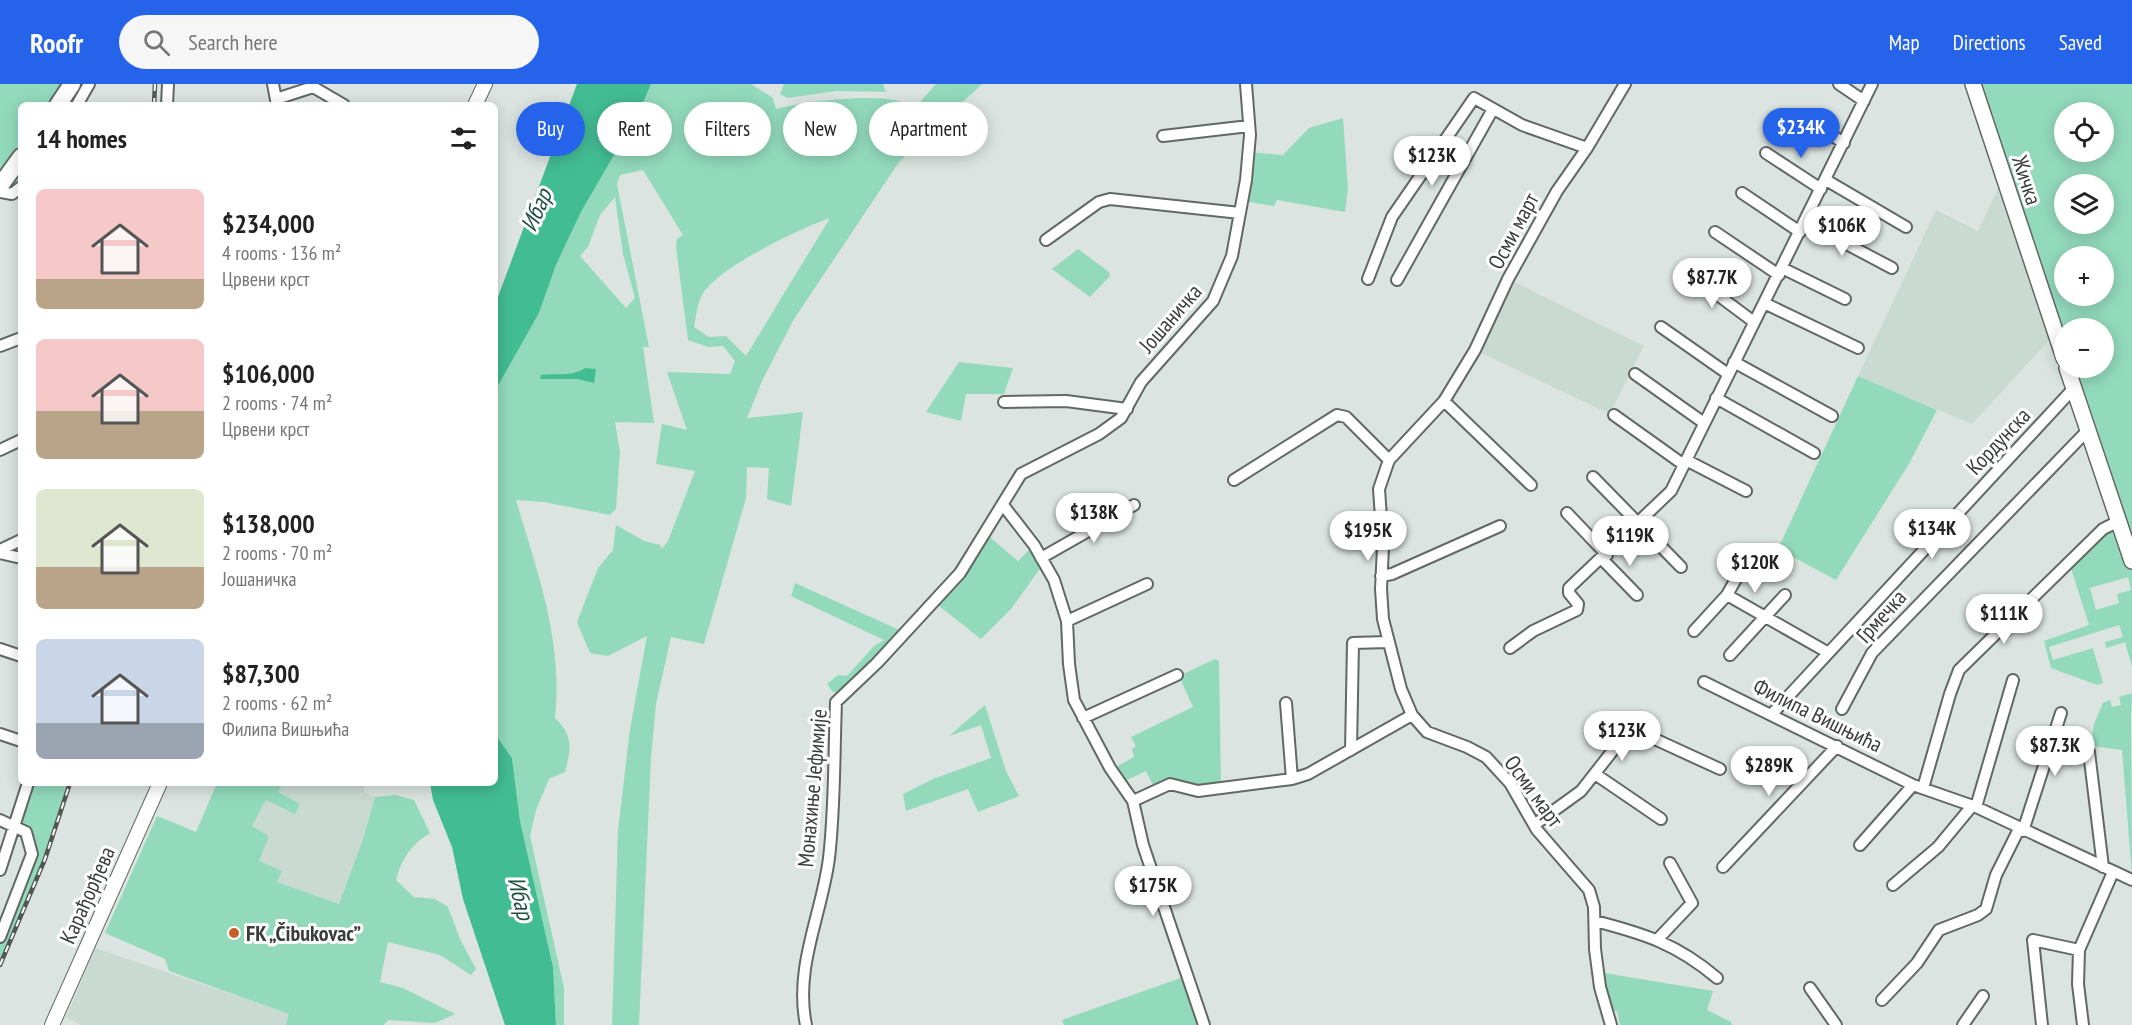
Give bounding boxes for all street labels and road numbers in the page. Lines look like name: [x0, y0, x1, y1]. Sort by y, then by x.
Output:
street label: Жичка: [2006, 151, 2048, 208]
street label: Осми март: [1481, 187, 1545, 274]
street label: Јошаничка: [1132, 278, 1207, 359]
street label: Кордунска: [1960, 402, 2036, 480]
street label: Грмечка: [1850, 584, 1912, 648]
street label: Филипа Вишњића: [1749, 672, 1887, 758]
street label: Монахиње Јефимије: [791, 708, 833, 868]
street label: Осми март: [1498, 749, 1570, 833]
street label: Карађорђева: [53, 842, 121, 948]

